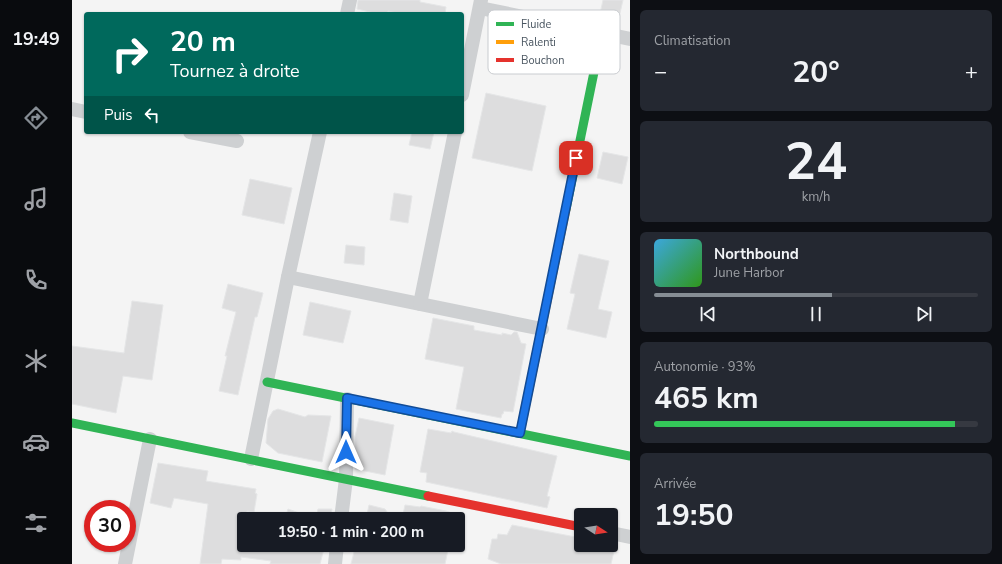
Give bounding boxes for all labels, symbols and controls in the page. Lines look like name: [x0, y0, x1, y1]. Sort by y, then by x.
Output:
legend: [488, 10, 620, 74]
text: Fluide: [521, 17, 551, 32]
text: 20 m: [170, 23, 236, 61]
text: 19:49: [12, 27, 60, 51]
icon: right: [104, 28, 156, 80]
text: Climatisation: [654, 32, 731, 50]
text: Ralenti: [521, 35, 556, 50]
text: 20°: [792, 52, 840, 93]
text: Bouchon: [521, 53, 564, 68]
text: −: [654, 57, 667, 87]
text: +: [965, 57, 978, 87]
text: Tournez à droite: [170, 59, 300, 83]
icon: directions: [22, 104, 50, 132]
icon: left: [141, 104, 163, 126]
text: Puis: [104, 105, 133, 125]
text: 24: [785, 126, 847, 197]
pin: [559, 141, 593, 175]
icon: arrive: [565, 147, 587, 169]
icon: music: [22, 185, 50, 213]
text: km/h: [802, 188, 830, 206]
text: Northbound: [714, 244, 799, 264]
text: June Harbor: [714, 264, 784, 282]
icon: phone: [22, 266, 50, 294]
icon: previous: [697, 303, 719, 325]
icon: pause: [805, 303, 827, 325]
icon: next: [913, 303, 935, 325]
icon: climate: [22, 347, 50, 375]
text: Autonomie · 93%: [654, 358, 756, 376]
text: 465 km: [654, 378, 759, 419]
icon: car: [22, 428, 50, 456]
position arrow: [325, 431, 367, 473]
text: Arrivée: [654, 475, 696, 493]
text: 19:50: [654, 495, 733, 536]
speed limit sign: 30: [84, 500, 136, 552]
north arrow: [574, 508, 618, 552]
map controls: [574, 508, 618, 552]
icon: filters: [22, 509, 50, 537]
text: 19:50 · 1 min · 200 m: [278, 522, 424, 542]

